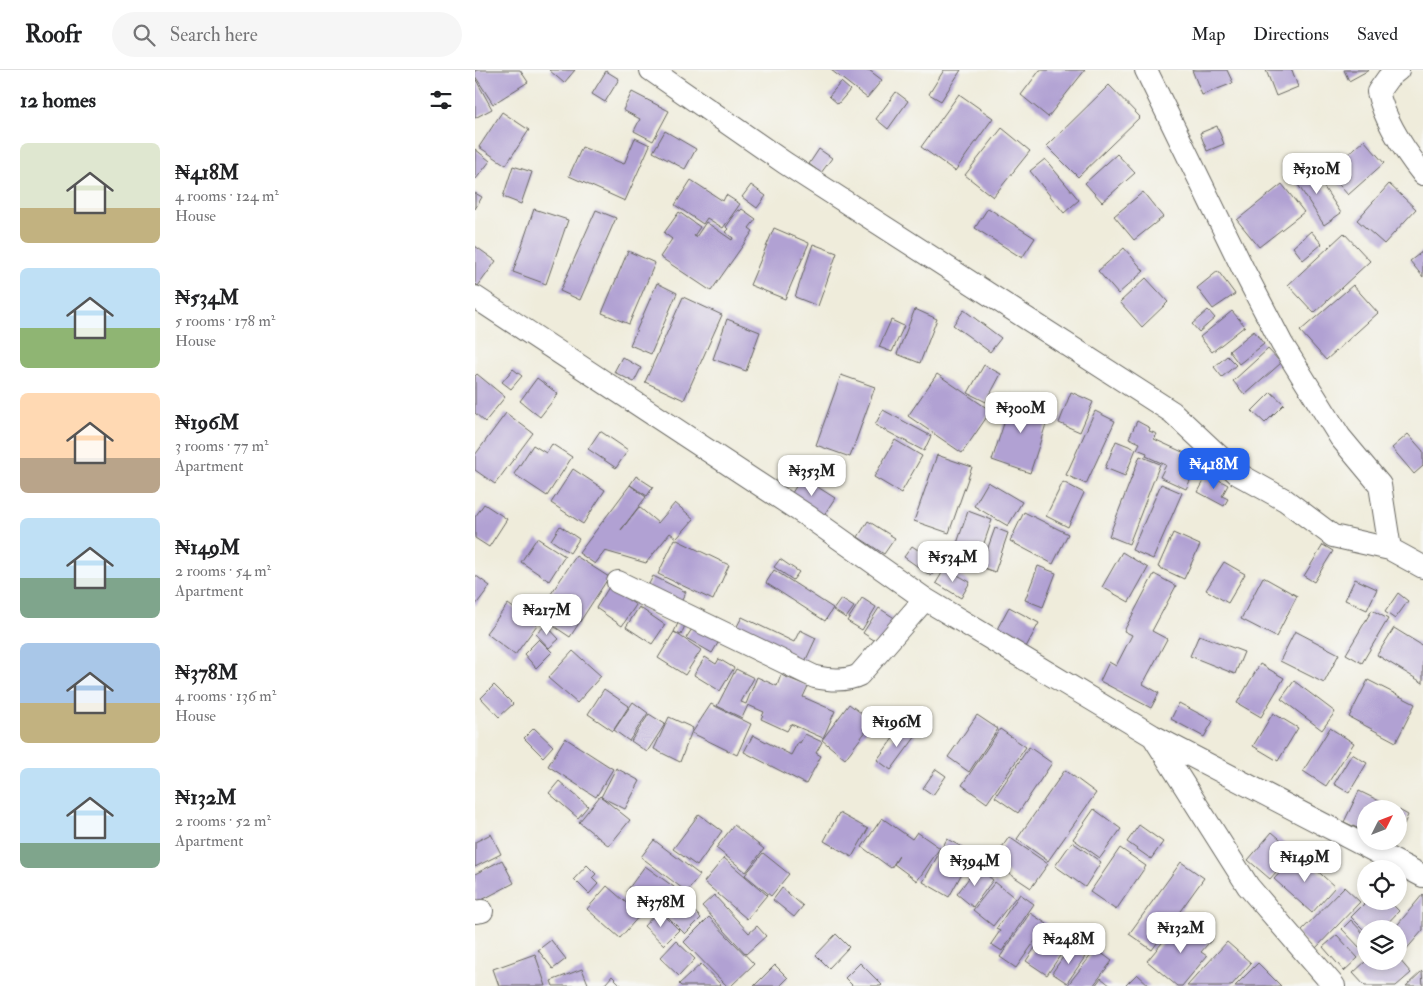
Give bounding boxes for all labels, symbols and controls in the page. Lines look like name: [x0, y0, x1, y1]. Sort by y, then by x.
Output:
search box: [112, 12, 462, 57]
text: Roofr: [25, 19, 82, 50]
icon: search: [130, 21, 158, 49]
text: Search here: [170, 23, 258, 47]
text: Map: [1192, 23, 1225, 46]
text: Directions: [1253, 23, 1329, 46]
text: Saved: [1357, 23, 1398, 46]
icon: filters: [427, 86, 455, 114]
text: 12 homes: [20, 87, 96, 114]
pin: ₦310M: [1282, 152, 1352, 195]
text: ₦418M: [175, 159, 239, 186]
text: ₦310M: [1294, 159, 1341, 179]
icon: home: [60, 163, 120, 223]
text: 4 rooms · 124 m²: [175, 186, 279, 206]
text: House: [175, 206, 216, 226]
text: ₦534M: [175, 284, 239, 311]
icon: home: [60, 288, 120, 348]
text: 5 rooms · 178 m²: [175, 311, 275, 331]
text: House: [175, 331, 216, 351]
pin: ₦300M: [986, 392, 1056, 434]
text: ₦300M: [996, 398, 1046, 418]
text: ₦196M: [175, 409, 239, 436]
icon: home: [60, 413, 120, 473]
text: 3 rooms · 77 m²: [175, 436, 269, 456]
pin: ₦418M: [1179, 448, 1249, 490]
pin: ₦353M: [777, 454, 847, 497]
text: ₦418M: [1190, 454, 1238, 474]
text: Apartment: [175, 456, 243, 476]
text: ₦353M: [789, 461, 835, 481]
text: ₦149M: [175, 534, 240, 561]
icon: home: [60, 538, 120, 598]
pin: ₦534M: [918, 540, 988, 583]
text: ₦534M: [929, 547, 977, 567]
text: 2 rooms · 54 m²: [175, 561, 271, 581]
text: Apartment: [175, 581, 243, 601]
pin: ₦217M: [512, 594, 582, 636]
text: ₦217M: [523, 600, 571, 620]
text: ₦378M: [175, 659, 238, 686]
icon: home: [60, 663, 120, 723]
text: 4 rooms · 136 m²: [175, 686, 276, 706]
text: House: [175, 706, 216, 726]
pin: ₦196M: [862, 706, 932, 748]
text: ₦196M: [873, 712, 921, 732]
text: ₦132M: [175, 784, 237, 811]
icon: home: [60, 788, 120, 848]
north arrow: [1357, 800, 1407, 850]
map controls: [1357, 800, 1407, 970]
text: 2 rooms · 52 m²: [175, 811, 271, 831]
text: Apartment: [175, 831, 243, 851]
pin: ₦149M: [1270, 840, 1340, 883]
pin: ₦394M: [940, 844, 1010, 887]
text: ₦149M: [1280, 847, 1330, 867]
text: ₦394M: [950, 851, 1000, 871]
button: locate: [1357, 860, 1407, 910]
pin: ₦378M: [626, 886, 696, 928]
text: ₦378M: [637, 892, 685, 912]
pin: ₦132M: [1146, 912, 1216, 954]
text: ₦132M: [1158, 918, 1205, 938]
button: layers: [1357, 920, 1407, 970]
pin: ₦248M: [1034, 922, 1104, 965]
text: ₦248M: [1043, 929, 1095, 949]

